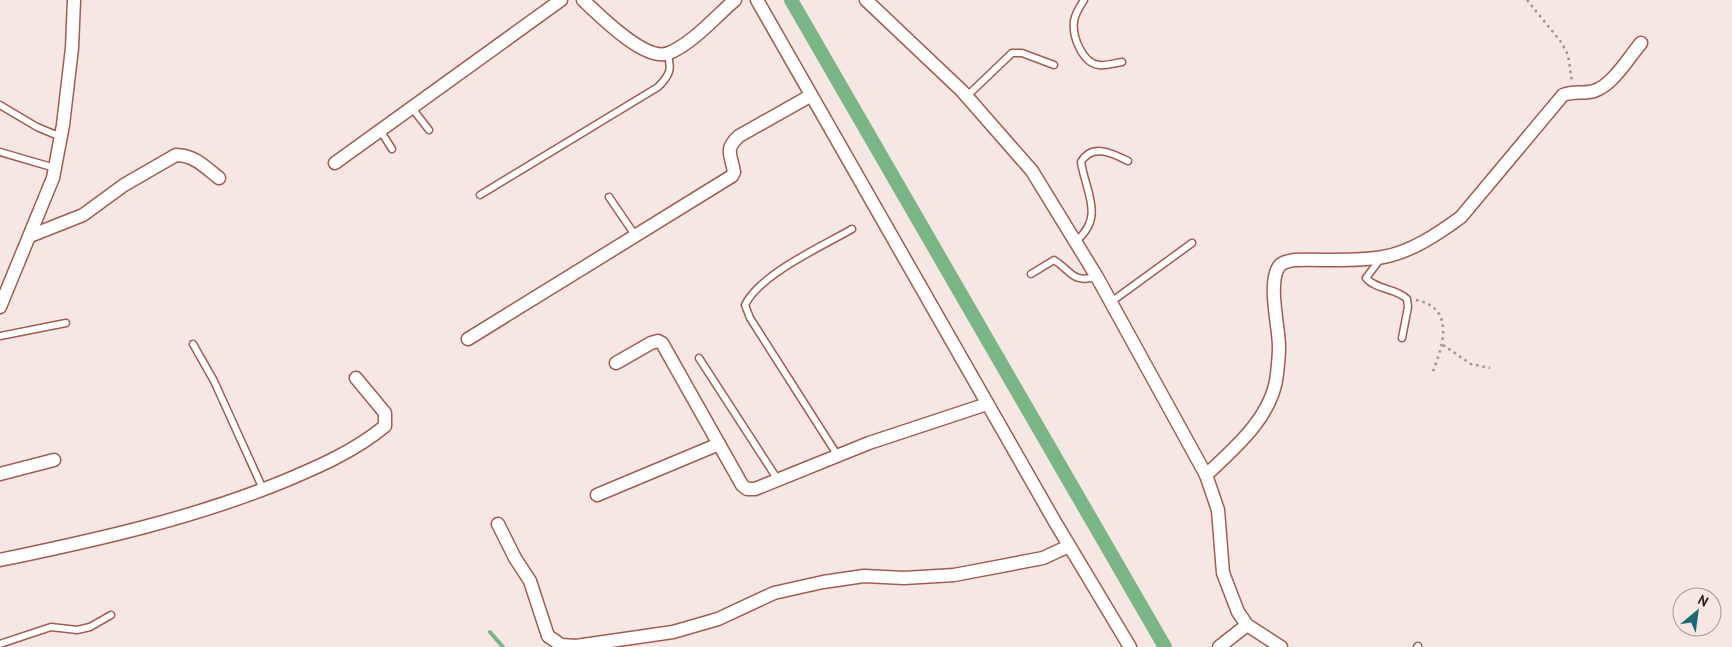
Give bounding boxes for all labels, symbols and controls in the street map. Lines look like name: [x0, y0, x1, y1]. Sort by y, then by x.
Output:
north arrow: [1672, 587, 1722, 637]
text: N: [1695, 591, 1712, 611]

